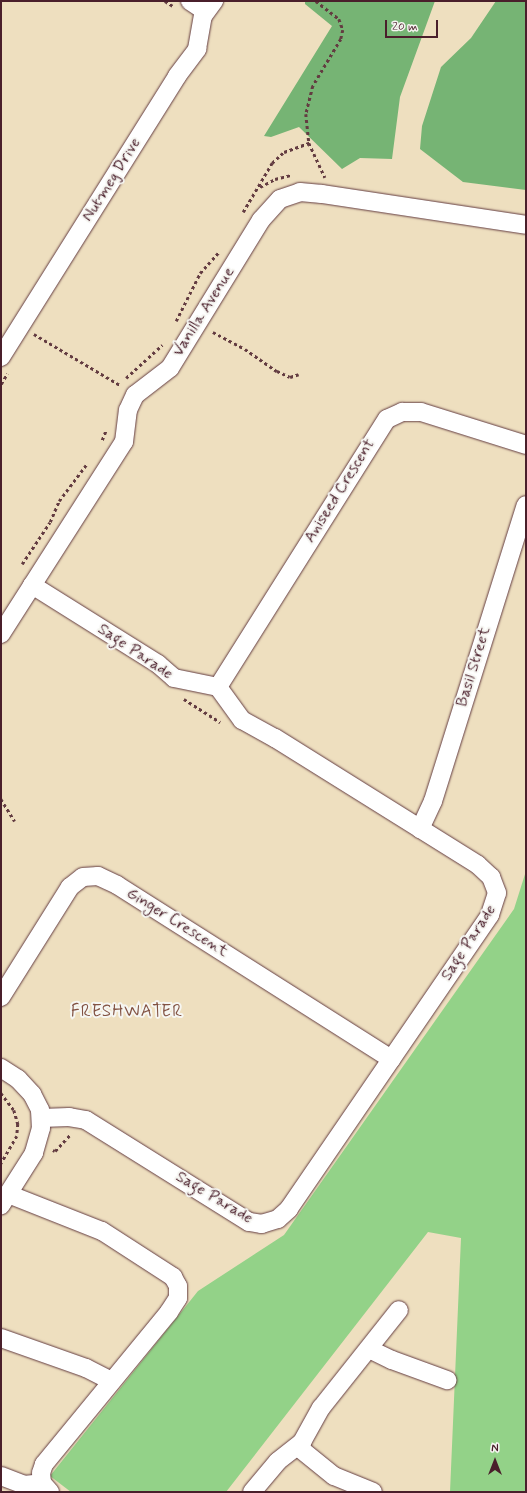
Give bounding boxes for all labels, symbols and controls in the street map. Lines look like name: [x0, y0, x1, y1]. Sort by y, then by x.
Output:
scale bar: [387, 12, 440, 38]
text: 20 m: [392, 19, 418, 35]
street label: Nutmeg Drive: [79, 135, 145, 225]
street label: Vanilla Avenue: [169, 264, 239, 360]
street label: Aniseed Crescent: [300, 436, 380, 546]
street label: Sage Parade: [95, 621, 175, 683]
street label: Basil Street: [453, 625, 495, 709]
street label: Ginger Crescent: [125, 886, 229, 960]
street label: Sage Parade: [438, 903, 500, 983]
district label: FRESHWATER: [70, 1002, 184, 1022]
street label: Sage Parade: [173, 1168, 255, 1228]
north arrow: [475, 1441, 515, 1481]
text: N: [491, 1442, 499, 1456]

